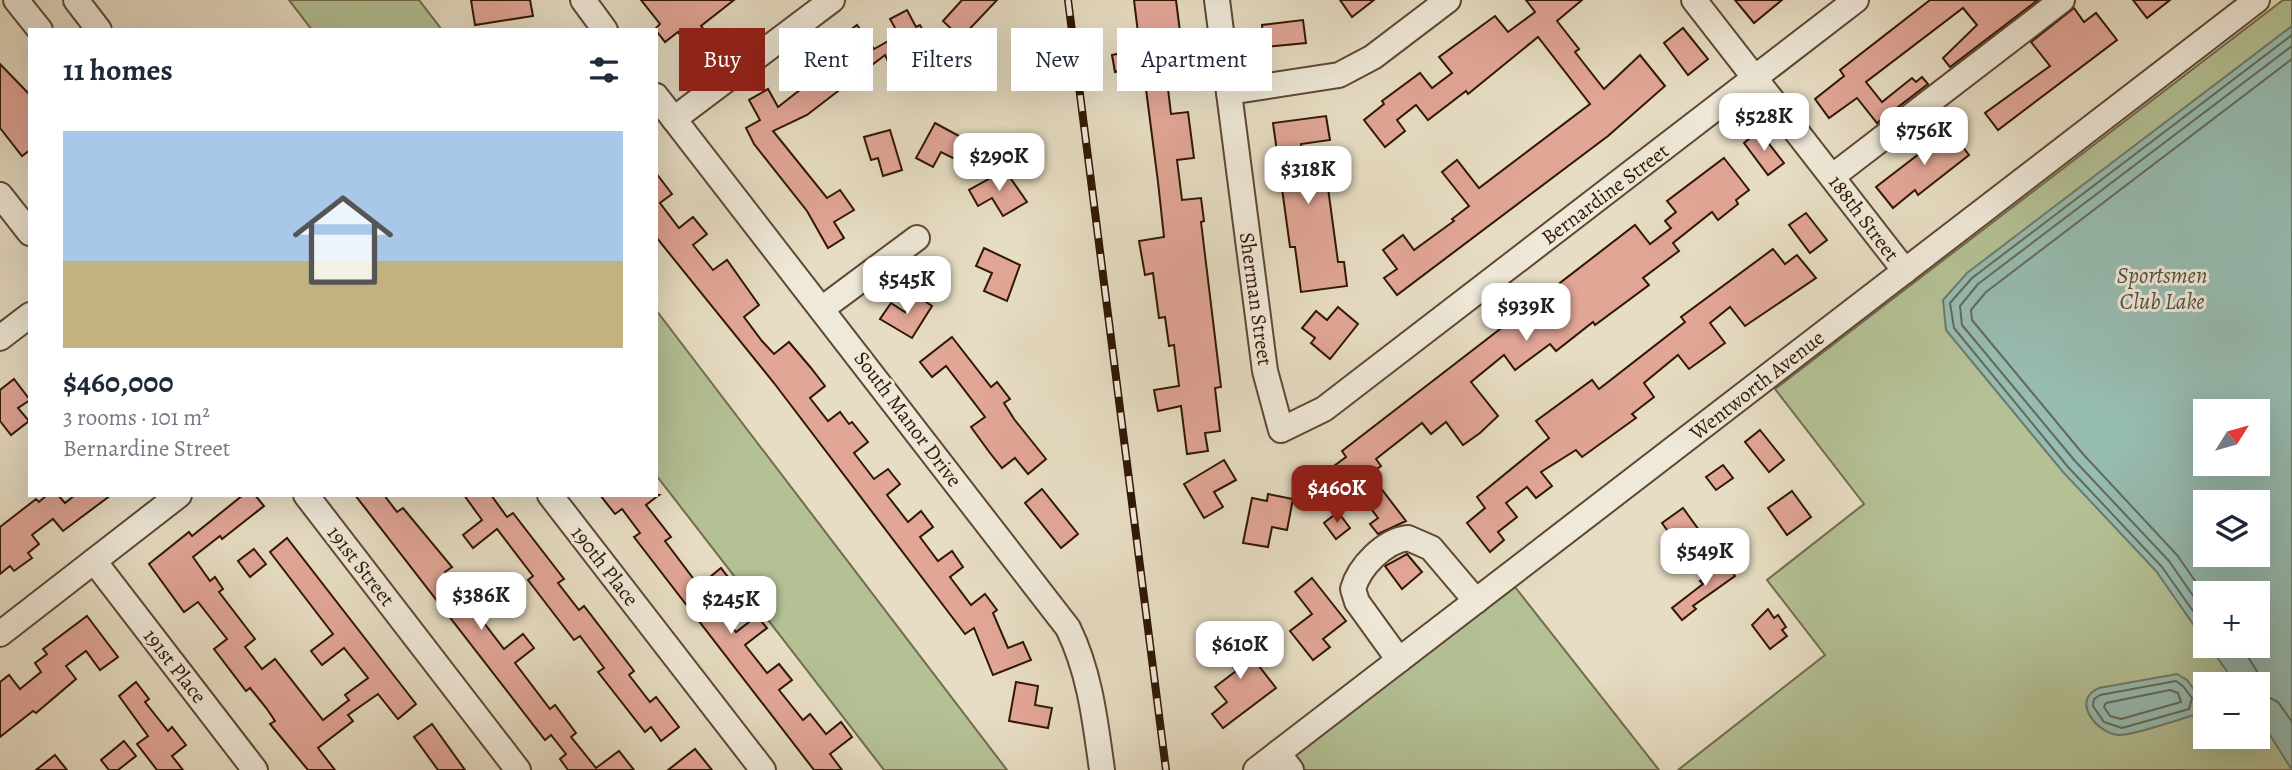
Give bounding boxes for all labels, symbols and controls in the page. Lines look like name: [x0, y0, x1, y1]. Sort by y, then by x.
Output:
chip: Buy: [679, 28, 765, 91]
chip: Rent: [779, 28, 873, 91]
chip: Filters: [887, 28, 997, 91]
chip: New: [1011, 28, 1103, 91]
chip: Apartment: [1117, 28, 1272, 91]
text: 11 homes: [63, 50, 173, 90]
icon: filters: [585, 51, 623, 89]
pin: $528K: [1715, 94, 1813, 153]
text: $528K: [1735, 100, 1793, 131]
pin: $756K: [1875, 108, 1973, 167]
text: $756K: [1896, 114, 1952, 145]
pin: $290K: [950, 134, 1048, 193]
street label: Bernardine Street: [1536, 137, 1674, 251]
text: $290K: [969, 140, 1029, 171]
pin: $318K: [1259, 146, 1357, 206]
text: $318K: [1281, 153, 1336, 184]
street label: 188th Street: [1822, 169, 1906, 267]
icon: home: [280, 177, 406, 303]
street label: Sherman Street: [1233, 231, 1279, 367]
pin: $545K: [858, 256, 956, 316]
water label: Sportsmen Club Lake: [2117, 260, 2207, 317]
text: $545K: [879, 263, 935, 294]
pin: $939K: [1477, 284, 1575, 343]
text: $939K: [1497, 290, 1555, 321]
street label: Wentworth Avenue: [1683, 324, 1830, 447]
street label: South Manor Drive: [848, 345, 968, 493]
text: $460,000: [63, 362, 174, 402]
north arrow: [2193, 399, 2270, 476]
map controls: [2193, 399, 2270, 749]
text: 3 rooms · 101 m²: [63, 402, 210, 433]
text: Bernardine Street: [63, 433, 230, 464]
pin: $460K: [1288, 466, 1386, 525]
text: $460K: [1308, 472, 1366, 503]
button: layers: [2193, 490, 2270, 567]
street label: 191st Street: [321, 520, 401, 612]
street label: 190th Place: [565, 520, 645, 612]
pin: $549K: [1656, 528, 1754, 588]
text: $549K: [1676, 535, 1734, 566]
pin: $386K: [432, 572, 530, 632]
pin: $245K: [682, 576, 780, 636]
text: $386K: [452, 579, 510, 610]
button: +: [2193, 581, 2270, 658]
text: $245K: [702, 583, 760, 614]
pin: $610K: [1191, 622, 1289, 681]
street label: 191st Place: [137, 623, 213, 709]
text: $610K: [1212, 628, 1268, 659]
button: −: [2193, 672, 2270, 749]

